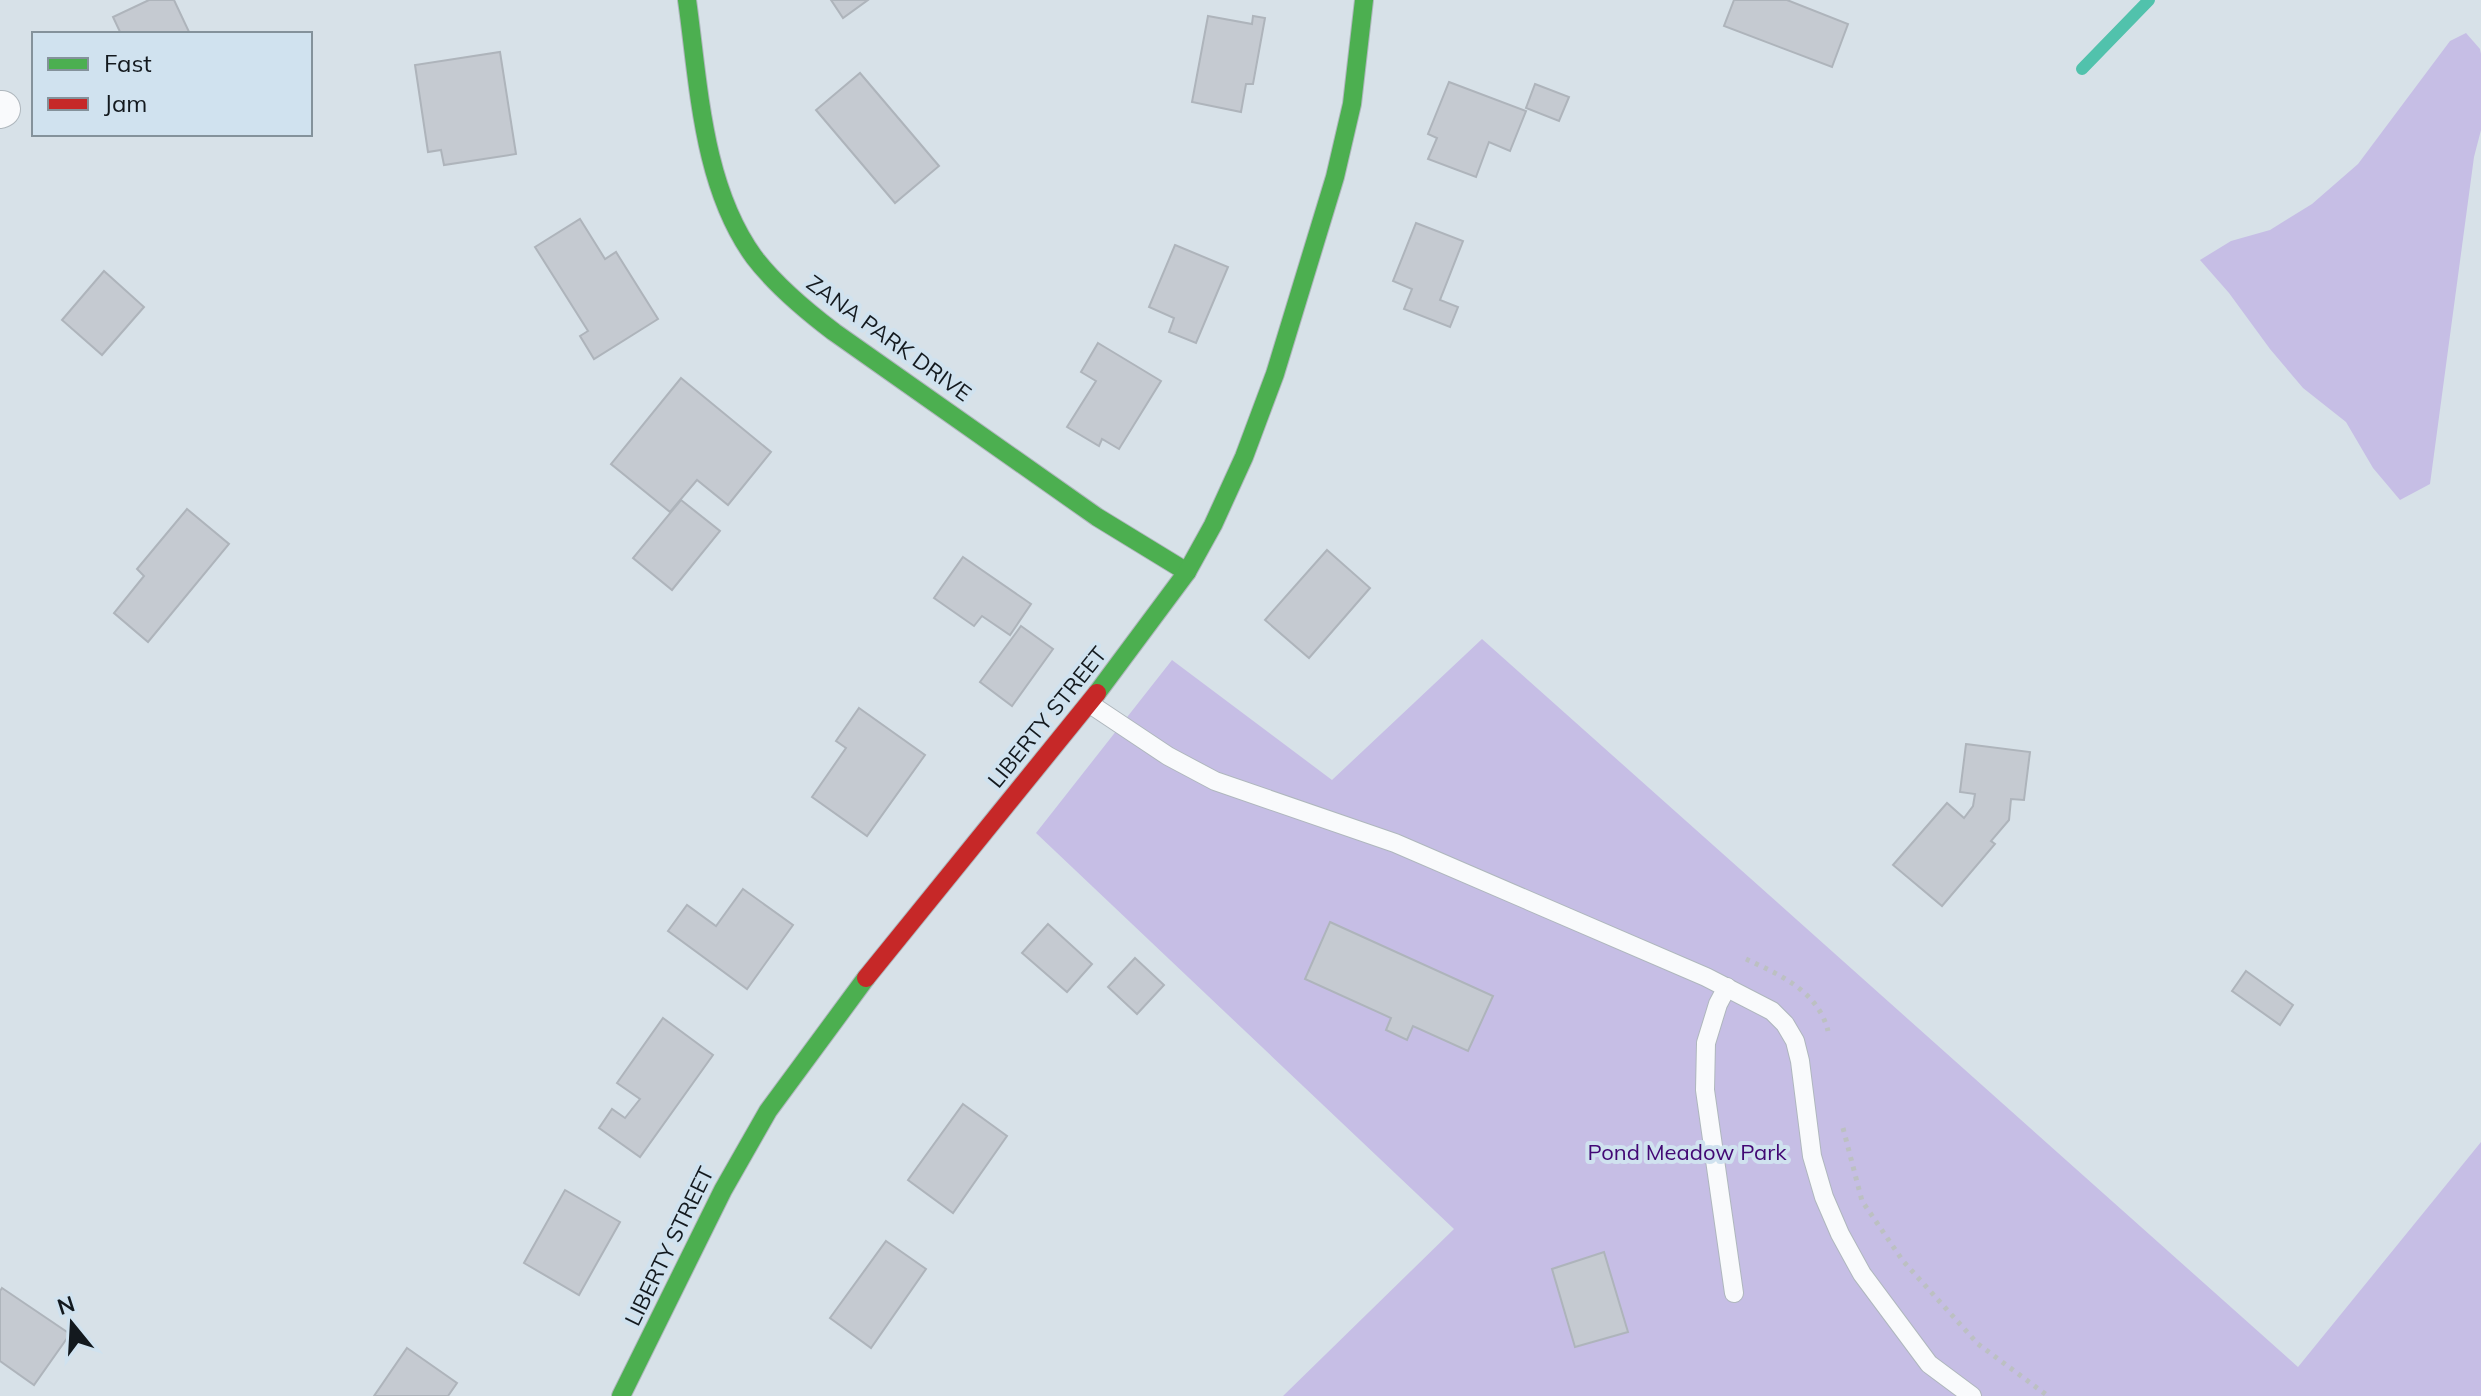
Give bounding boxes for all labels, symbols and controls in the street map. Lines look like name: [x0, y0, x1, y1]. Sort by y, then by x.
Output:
legend: [32, 32, 312, 136]
text: Fast: [104, 48, 152, 78]
text: Jam: [104, 88, 147, 118]
street label: ZANA PARK DRIVE: [801, 269, 977, 407]
street label: LIBERTY STREET: [981, 641, 1113, 793]
park label: Pond Meadow Park: [1587, 1138, 1787, 1166]
street label: LIBERTY STREET: [618, 1162, 720, 1330]
north arrow: [32, 1284, 112, 1364]
text: N: [54, 1289, 78, 1321]

